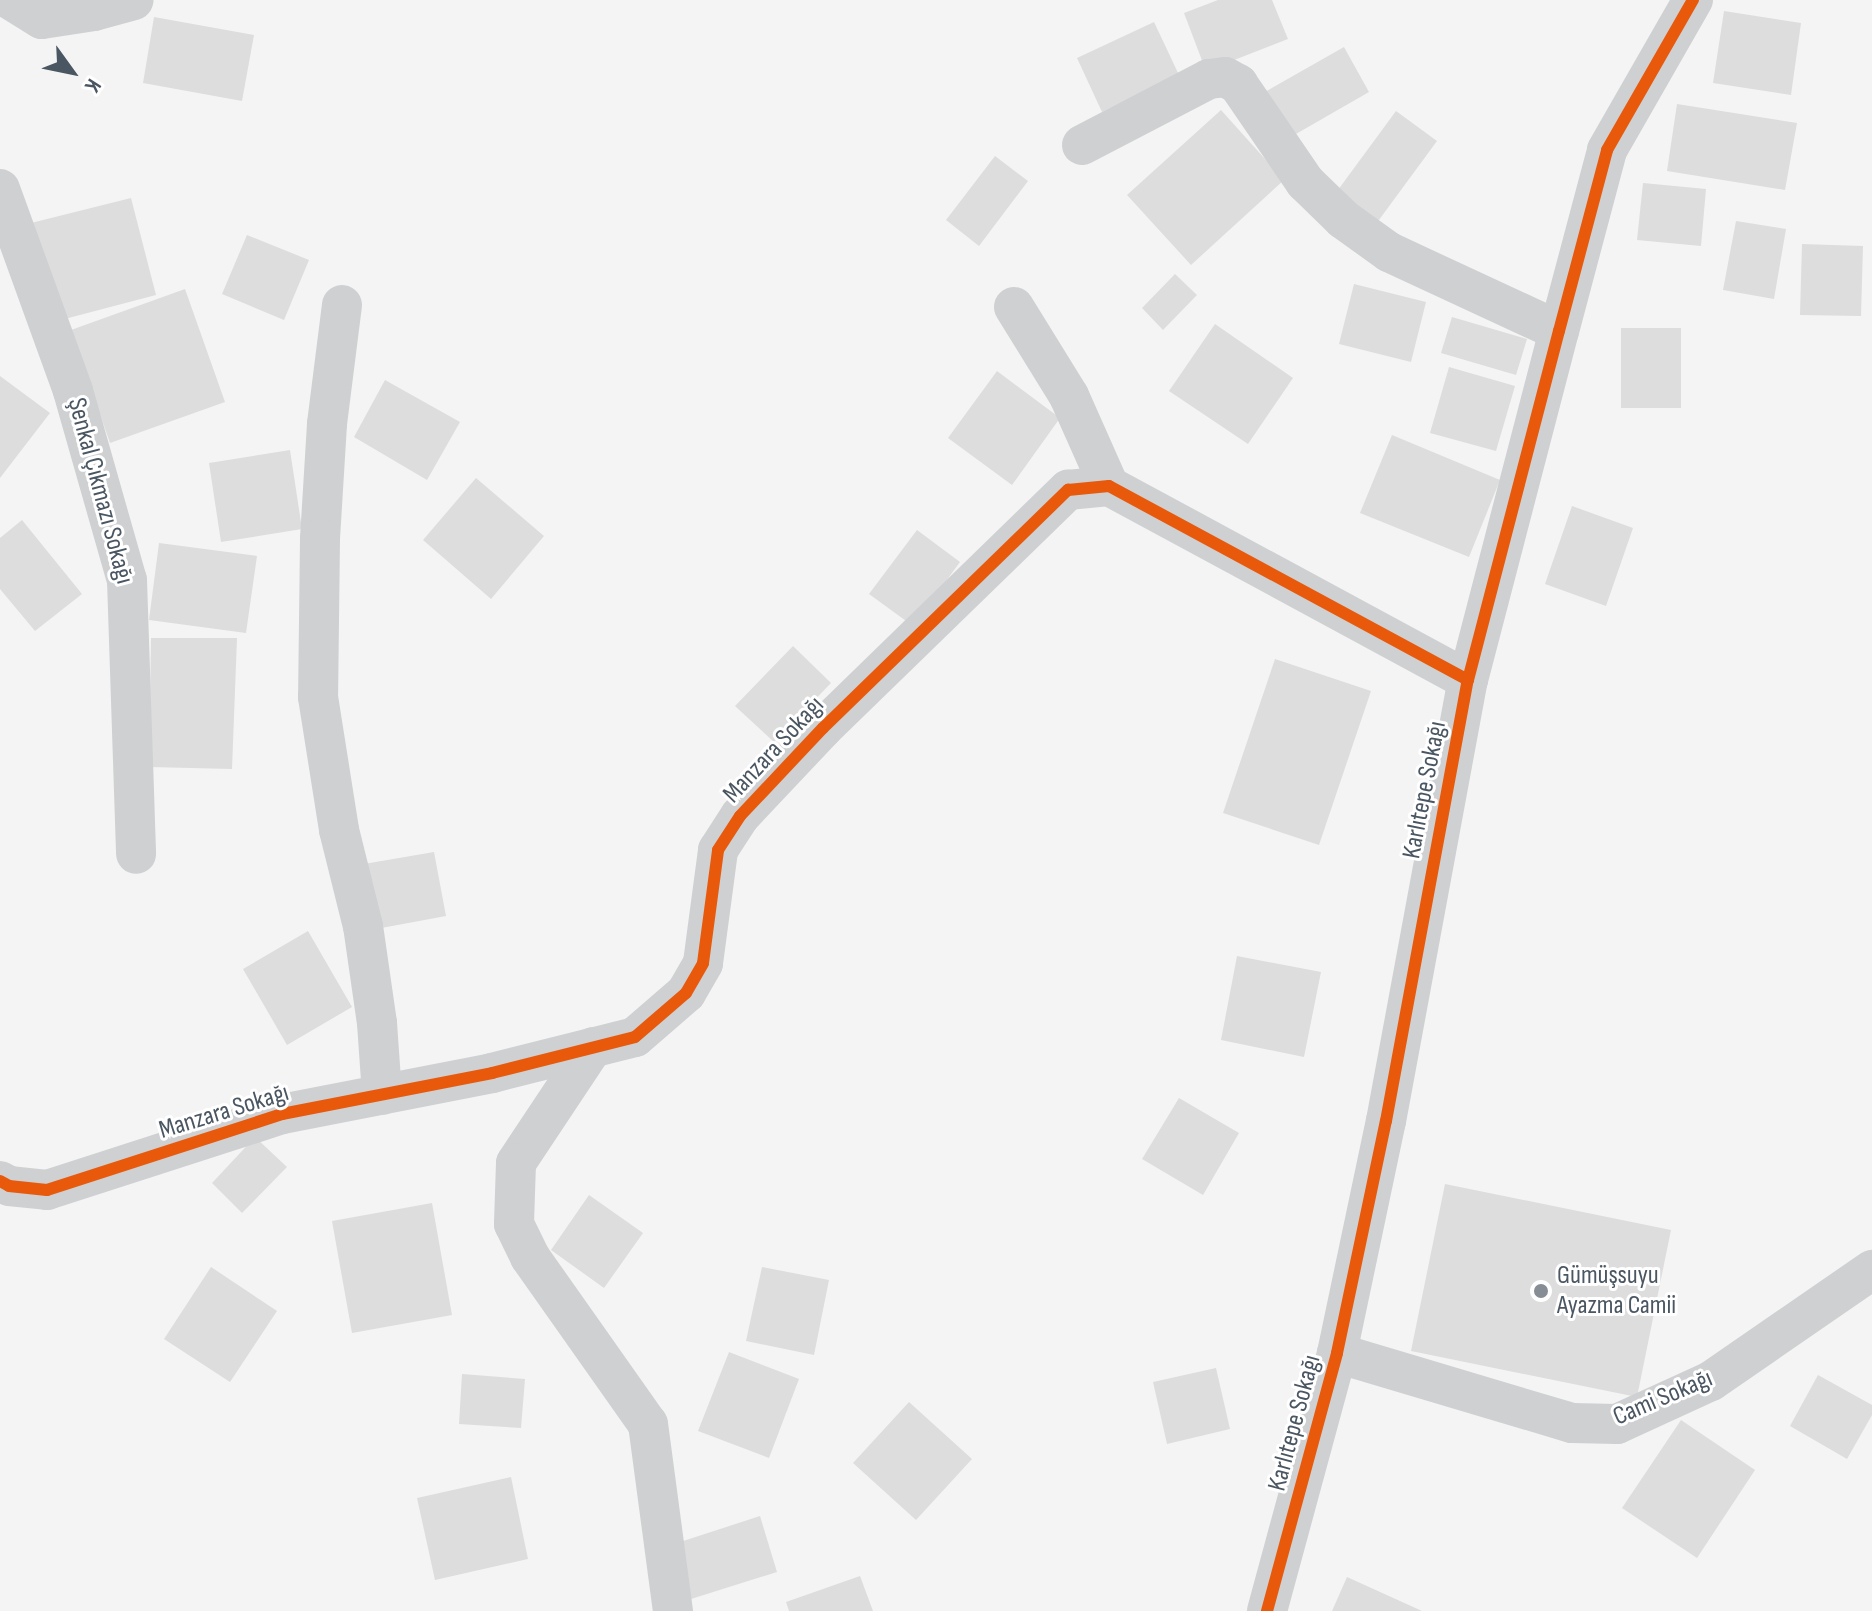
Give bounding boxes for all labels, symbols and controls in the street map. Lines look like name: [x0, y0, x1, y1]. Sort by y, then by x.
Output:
north arrow: [32, 32, 112, 112]
text: K: [78, 73, 107, 97]
street label: Şenkal Çıkmazı Sokağı: [60, 395, 140, 587]
street label: Manzara Sokağı: [717, 690, 831, 810]
street label: Karlıtepe Sokağı: [1396, 719, 1454, 861]
street label: Manzara Sokağı: [155, 1077, 293, 1147]
place label: Gümüşsuyu Ayazma Camii: [1557, 1260, 1676, 1322]
marker: Gümüşsuyu Ayazma Camii: [1532, 1282, 1550, 1300]
street label: Karlıtepe Sokağı: [1262, 1352, 1328, 1494]
street label: Cami Sokağı: [1609, 1363, 1717, 1433]

